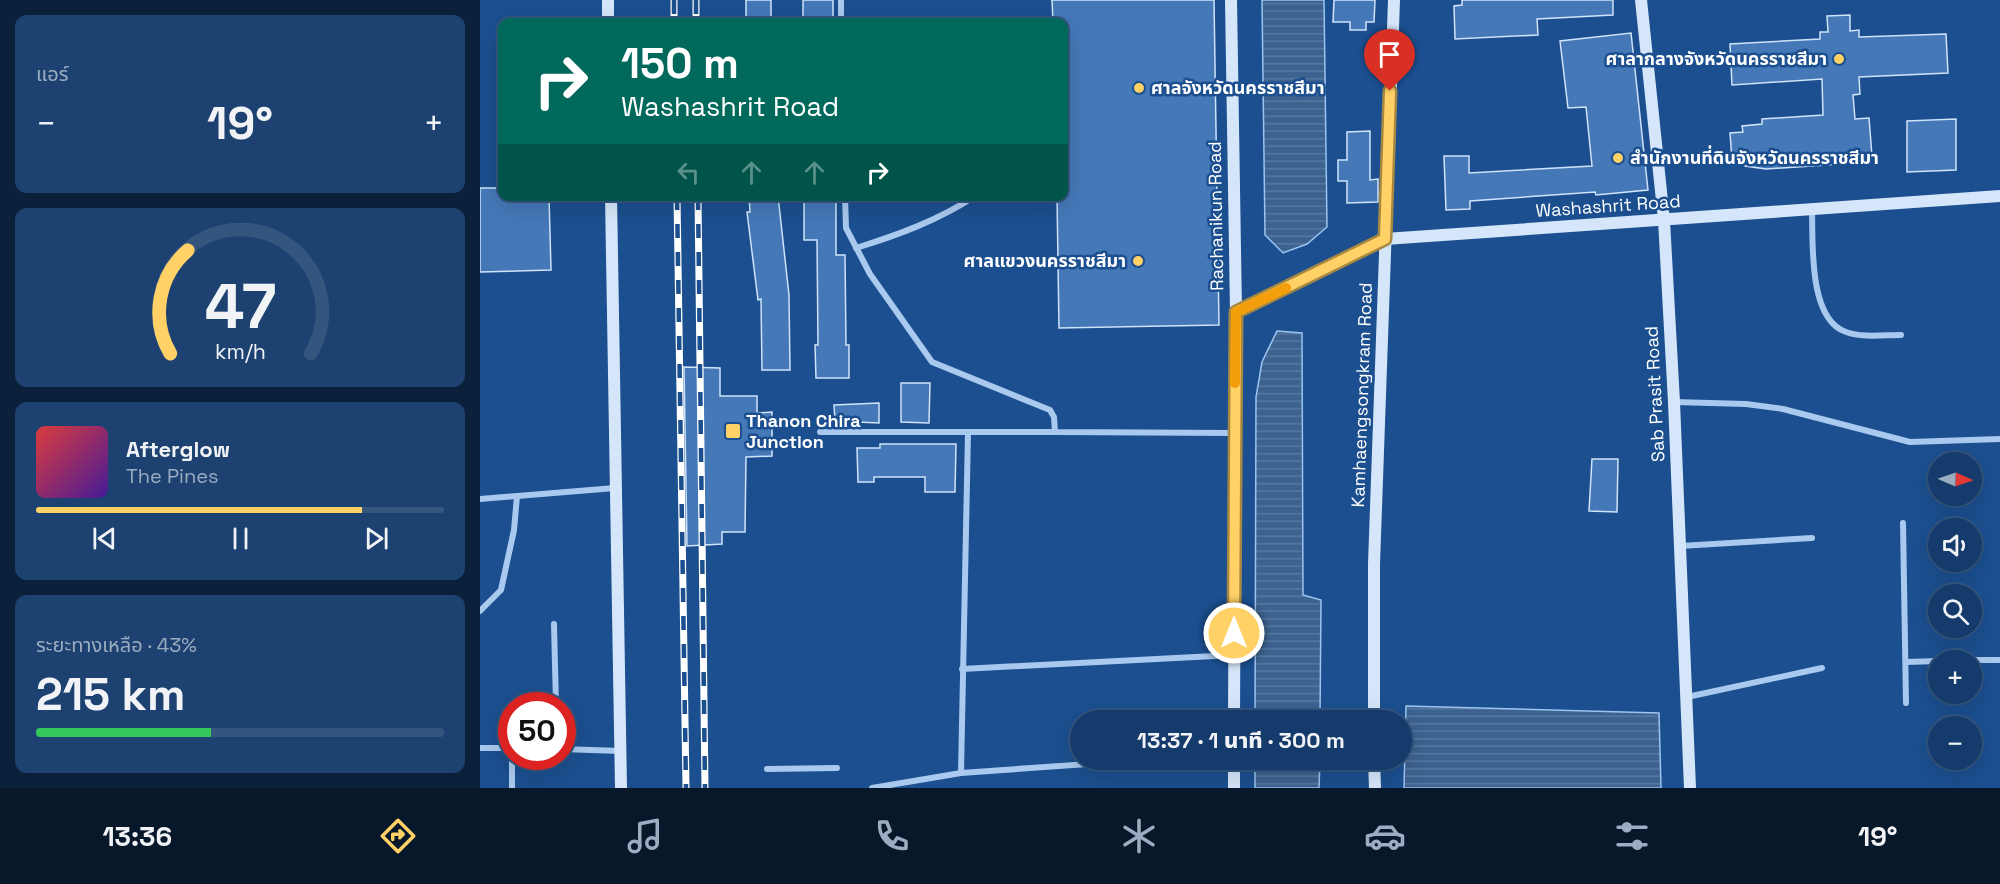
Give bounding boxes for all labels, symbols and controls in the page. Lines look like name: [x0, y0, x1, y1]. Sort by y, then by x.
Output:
pin: [1364, 29, 1415, 91]
text: 150 m: [621, 37, 739, 90]
icon: arrive: [1373, 38, 1406, 71]
icon: right: [522, 42, 600, 120]
place label: ศาลากลางจังหวัดนครราชสีมา: [1606, 47, 1827, 70]
marker: ศาลากลางจังหวัดนครราชสีมา: [1832, 52, 1846, 66]
text: แอร์: [36, 61, 68, 87]
place label: ศาลจังหวัดนครราชสีมา: [1151, 76, 1324, 99]
marker: ศาลจังหวัดนครราชสีมา: [1132, 81, 1146, 95]
text: Washashrit Road: [621, 89, 839, 124]
text: 19°: [207, 95, 273, 152]
text: −: [36, 103, 56, 145]
text: +: [424, 103, 444, 145]
street label: Rachanikun Road: [1203, 141, 1228, 291]
place label: สำนักงานที่ดินจังหวัดนครราชสีมา: [1630, 145, 1879, 169]
marker: สำนักงานที่ดินจังหวัดนครราชสีมา: [1611, 151, 1625, 165]
icon: left: [672, 156, 705, 189]
icon: ahead: [735, 156, 768, 189]
icon: ahead: [798, 156, 831, 189]
icon: right: [861, 156, 894, 189]
street label: Washashrit Road: [1535, 189, 1681, 222]
place label: ศาลแขวงนครราชสีมา: [964, 249, 1126, 272]
marker: ศาลแขวงนครราชสีมา: [1131, 254, 1145, 268]
text: 47: [204, 268, 276, 347]
street label: Kamhaengsongkram Road: [1346, 282, 1377, 508]
street label: Sab Prasit Road: [1639, 325, 1670, 463]
text: km/h: [214, 339, 266, 366]
place label: Thanon Chira Junction: [746, 409, 861, 453]
marker: Thanon Chira Junction: [724, 422, 742, 440]
text: Afterglow: [126, 435, 230, 463]
north arrow: [1928, 452, 1982, 506]
map controls: [1928, 452, 1982, 770]
text: The Pines: [126, 463, 219, 489]
button: sound: [1928, 518, 1982, 572]
icon: previous: [88, 522, 121, 555]
icon: pause: [224, 522, 257, 555]
icon: next: [360, 522, 393, 555]
button: search: [1928, 584, 1982, 638]
position arrow: [1202, 601, 1266, 665]
text: ระยะทางเหลือ · 43%: [36, 632, 197, 658]
button: +: [1928, 650, 1982, 704]
text: 215 km: [36, 666, 185, 723]
speed limit sign: 50: [498, 692, 576, 770]
button: −: [1928, 716, 1982, 770]
text: 13:37 · 1 นาที · 300 m: [1137, 726, 1345, 754]
icon: directions: [377, 815, 419, 857]
icon: music: [624, 815, 666, 857]
icon: phone: [871, 815, 913, 857]
icon: climate: [1118, 815, 1160, 857]
icon: car: [1364, 815, 1406, 857]
icon: filters: [1611, 815, 1653, 857]
text: 13:36: [102, 819, 172, 854]
text: 19°: [1858, 819, 1898, 854]

